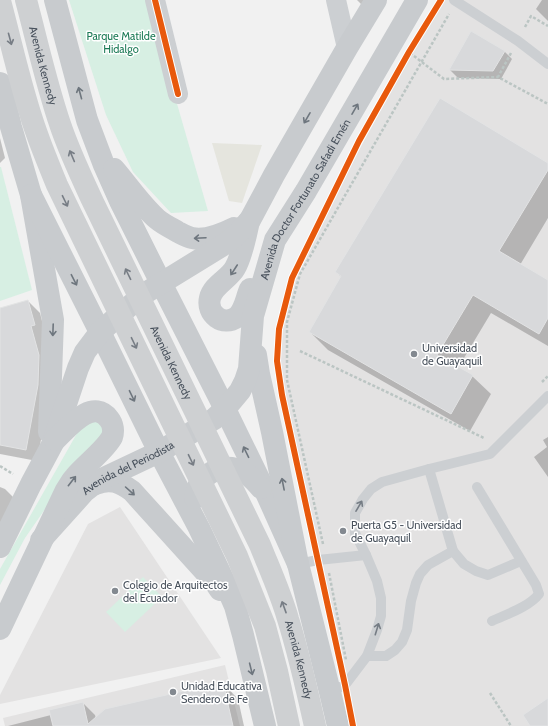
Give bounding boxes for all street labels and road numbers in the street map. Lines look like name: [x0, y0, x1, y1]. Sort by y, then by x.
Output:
street label: Avenida Kennedy: [26, 25, 61, 107]
street label: Avenida Doctor Fortunato Safadi Emén: [257, 116, 353, 281]
street label: Avenida Kennedy: [147, 323, 195, 402]
street label: Avenida del Periodista: [79, 437, 177, 498]
street label: Avenida Kennedy: [282, 618, 316, 701]

